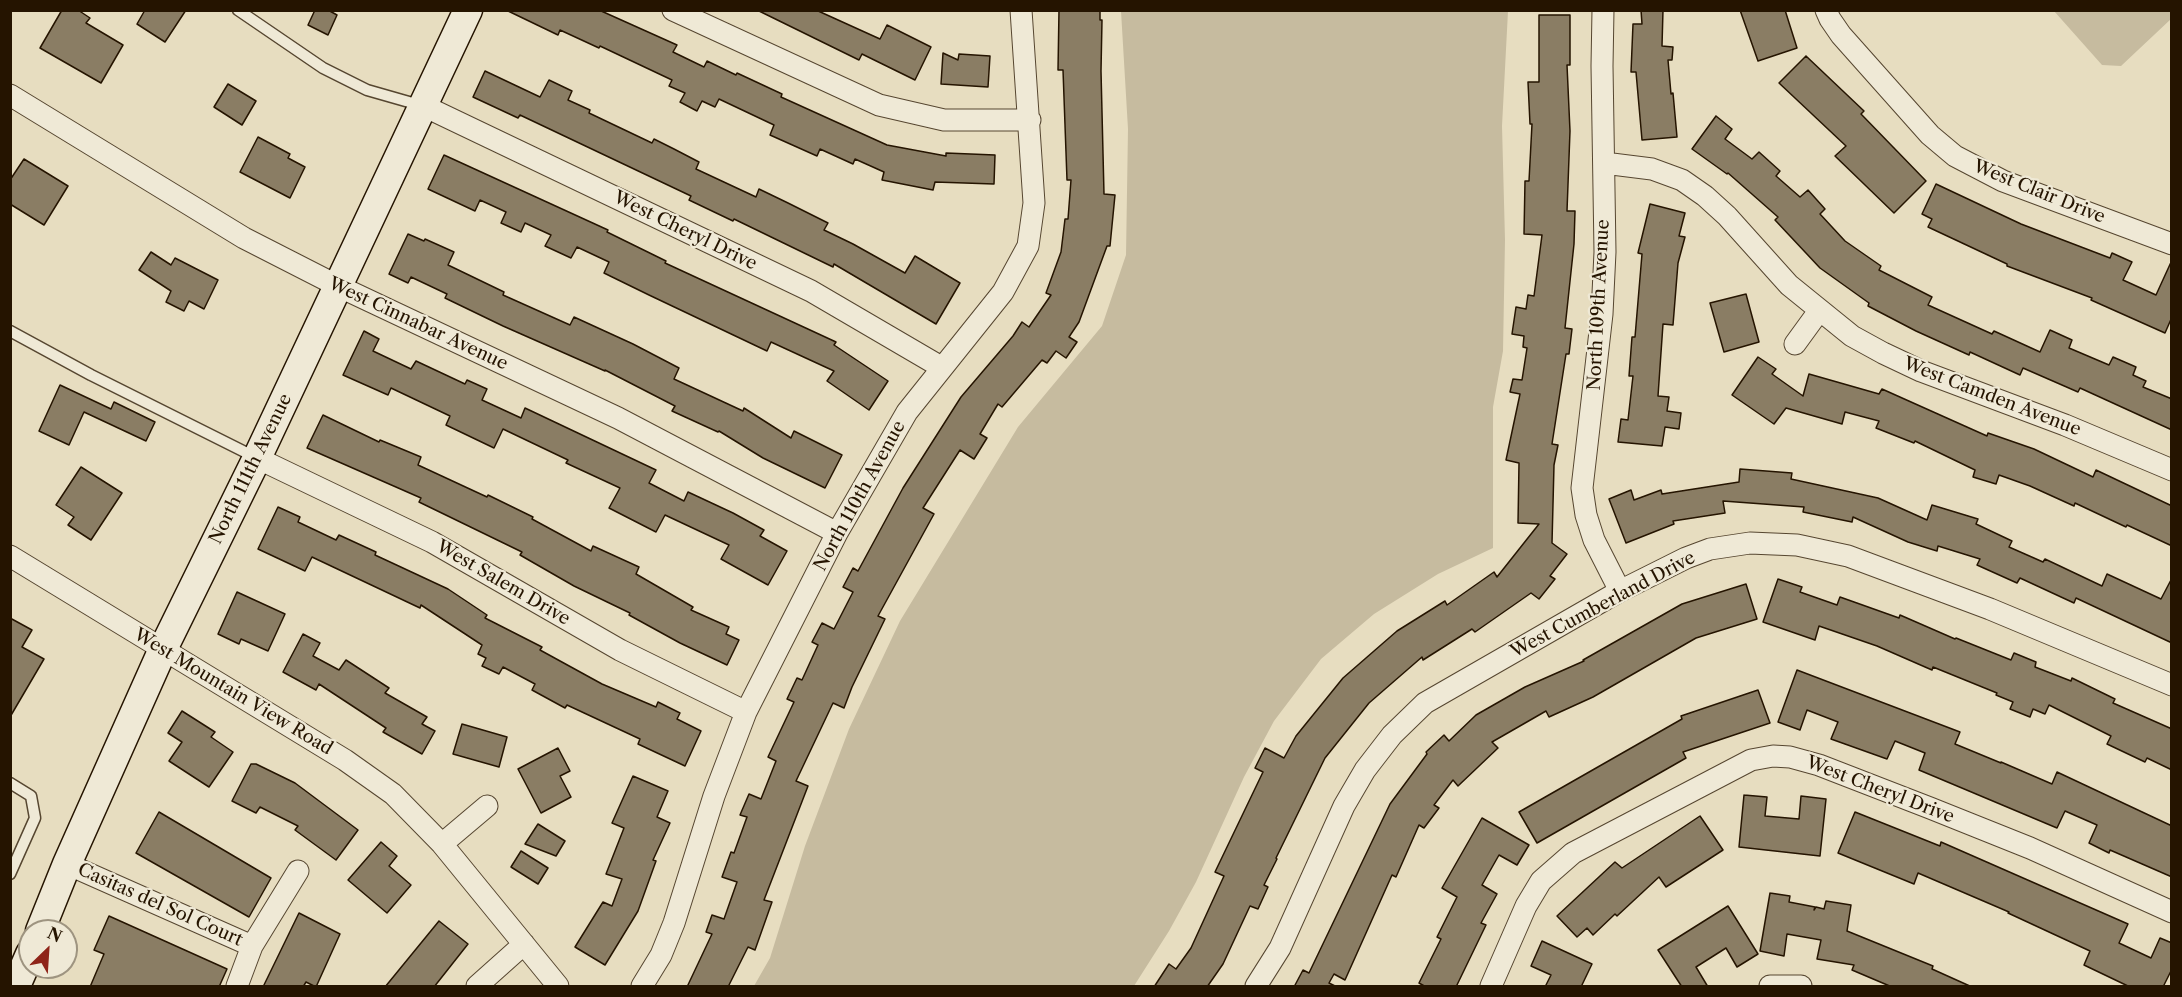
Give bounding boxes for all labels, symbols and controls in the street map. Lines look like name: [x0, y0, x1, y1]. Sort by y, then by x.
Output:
street label: West Clair Drive: [1970, 156, 2108, 228]
street label: West Cheryl Drive: [610, 187, 760, 275]
street label: North 109th Avenue: [1584, 219, 1614, 391]
street label: West Cinnabar Avenue: [325, 273, 511, 375]
street label: West Camden Avenue: [1900, 353, 2084, 441]
street label: North 111th Avenue: [205, 390, 297, 548]
street label: North 110th Avenue: [810, 417, 910, 575]
street label: West Salem Drive: [432, 536, 574, 630]
street label: West Cumberland Drive: [1507, 547, 1699, 663]
street label: West Mountain View Road: [130, 624, 336, 760]
street label: West Cheryl Drive: [1803, 752, 1957, 828]
street label: Casitas del Sol Court: [74, 859, 246, 951]
north arrow: [18, 919, 78, 979]
text: N: [44, 922, 65, 947]

